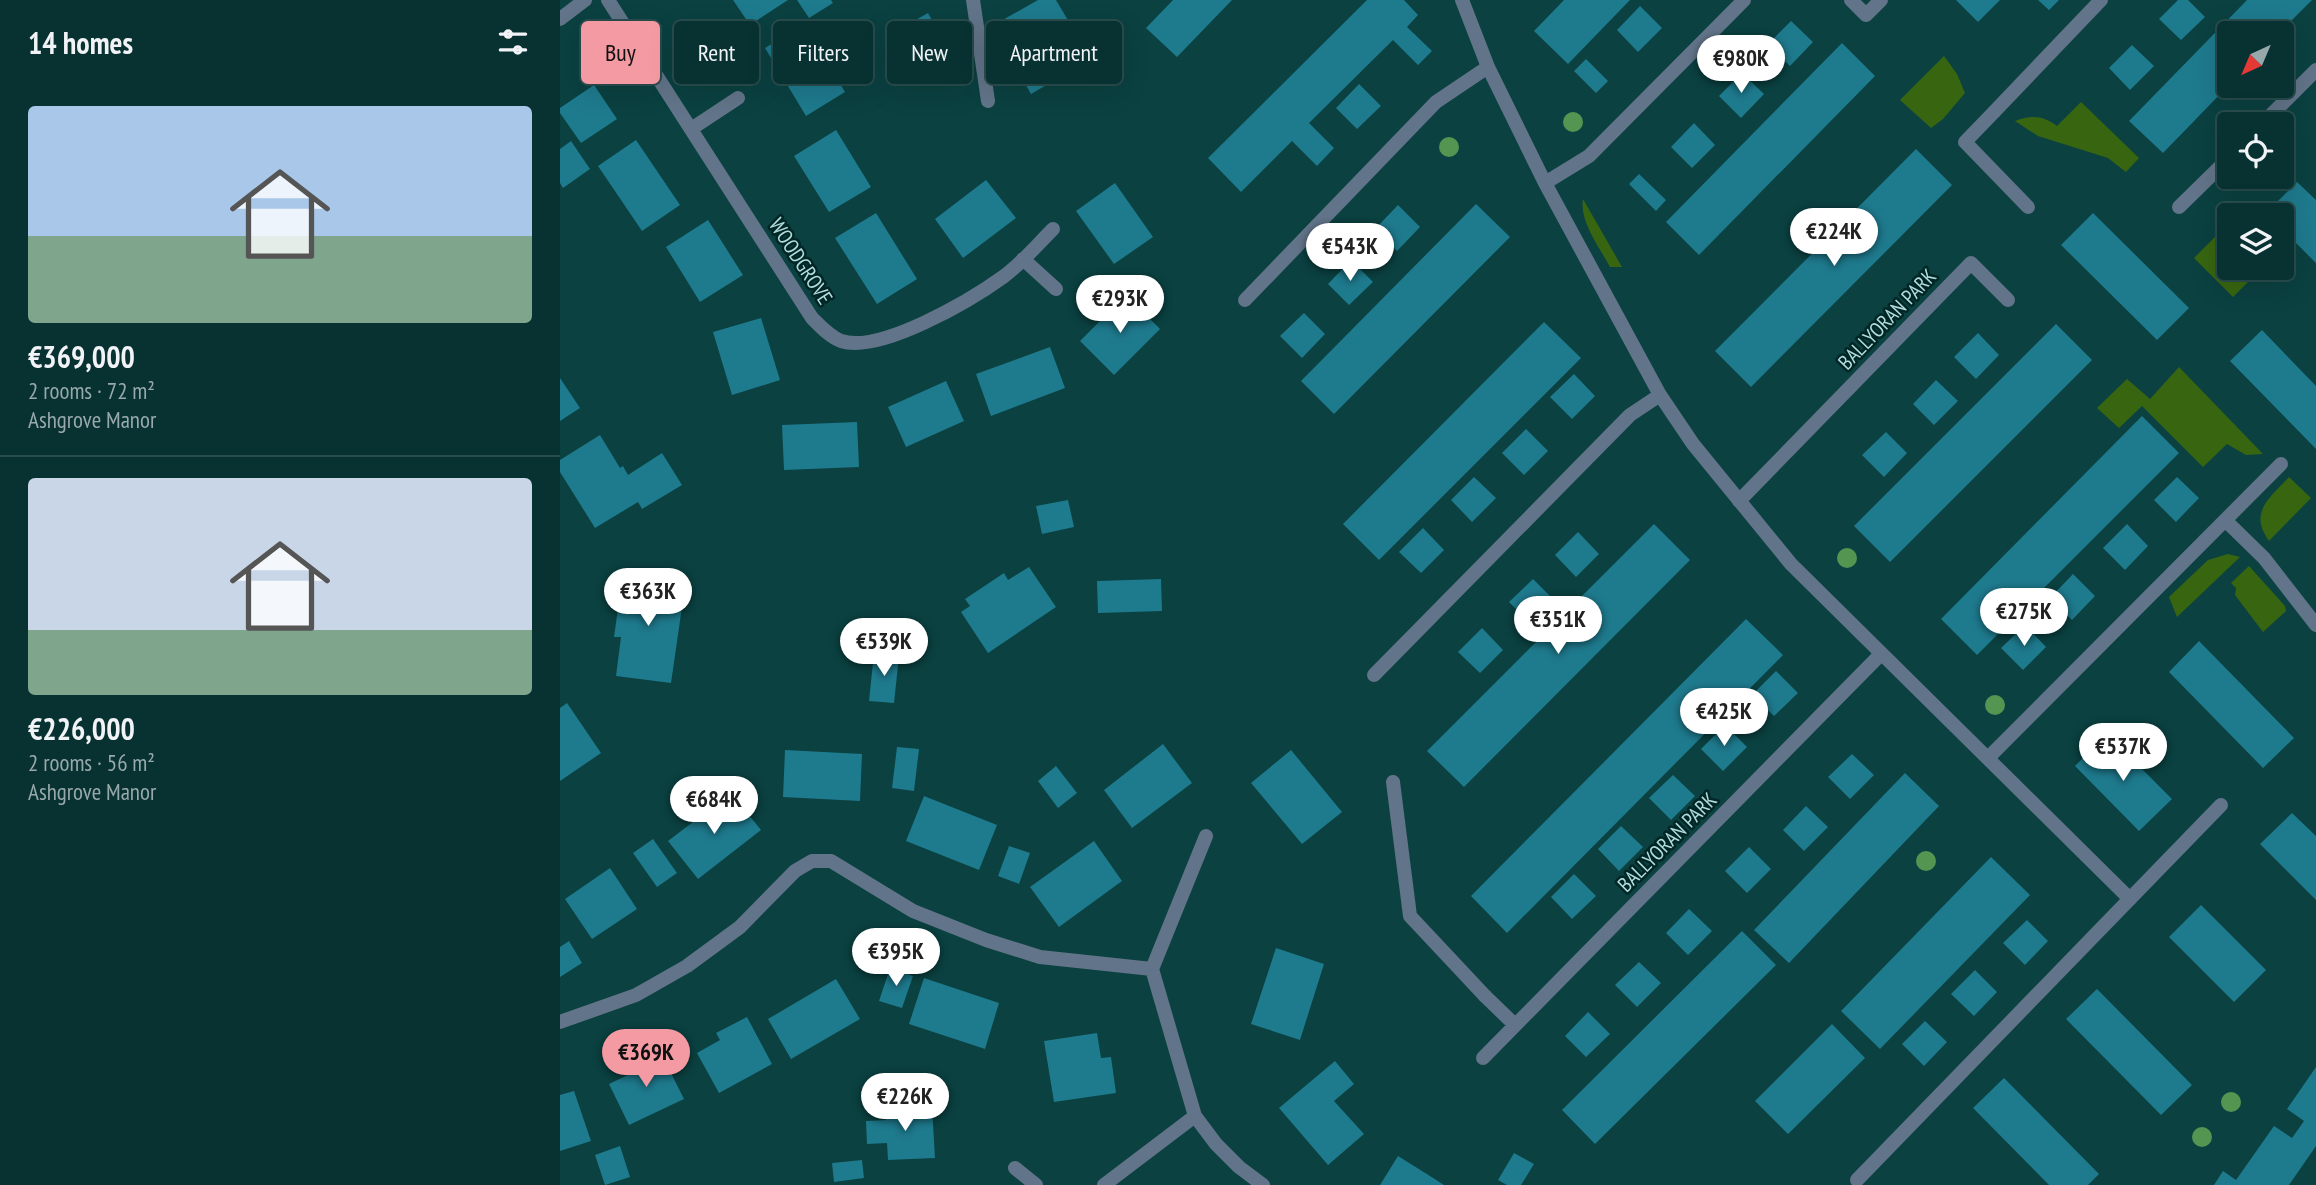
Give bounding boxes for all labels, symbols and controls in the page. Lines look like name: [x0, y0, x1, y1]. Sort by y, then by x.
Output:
chip: Buy: [581, 21, 660, 84]
chip: Rent: [674, 21, 759, 84]
chip: Filters: [773, 21, 873, 84]
chip: New: [887, 21, 972, 84]
chip: Apartment: [986, 21, 1122, 84]
north arrow: [2217, 21, 2294, 98]
map controls: [2217, 21, 2294, 280]
text: 14 homes: [28, 23, 133, 62]
icon: filters: [494, 23, 532, 61]
pin: €980K: [1692, 36, 1790, 95]
text: €980K: [1713, 43, 1769, 72]
button: locate: [2217, 112, 2294, 189]
icon: home: [217, 151, 343, 277]
button: layers: [2217, 203, 2294, 280]
pin: €224K: [1785, 208, 1883, 268]
street label: WOODGROVE: [763, 213, 839, 309]
text: €224K: [1806, 216, 1862, 245]
pin: €543K: [1301, 224, 1399, 283]
text: €543K: [1322, 231, 1378, 260]
street label: BALLYORAN PARK: [1832, 263, 1942, 375]
pin: €293K: [1071, 276, 1169, 335]
text: €293K: [1092, 283, 1148, 312]
text: €369,000: [28, 337, 135, 376]
text: 2 rooms · 72 m²: [28, 376, 155, 405]
text: Ashgrove Manor: [28, 405, 156, 434]
icon: home: [217, 523, 343, 649]
pin: €363K: [599, 568, 697, 628]
text: €363K: [620, 576, 676, 605]
pin: €275K: [1975, 588, 2073, 648]
pin: €351K: [1509, 596, 1607, 656]
text: €275K: [1996, 596, 2052, 625]
text: €351K: [1530, 604, 1586, 633]
pin: €539K: [835, 618, 933, 678]
text: €539K: [856, 626, 912, 655]
pin: €425K: [1675, 688, 1773, 748]
text: €425K: [1696, 696, 1752, 725]
text: €226,000: [28, 709, 135, 748]
pin: €537K: [2074, 724, 2172, 783]
text: €537K: [2095, 731, 2151, 760]
text: 2 rooms · 56 m²: [28, 748, 155, 777]
pin: €684K: [665, 776, 763, 836]
text: Ashgrove Manor: [28, 777, 156, 806]
text: €684K: [686, 784, 742, 813]
street label: BALLYORAN PARK: [1612, 787, 1722, 897]
pin: €395K: [847, 928, 945, 988]
text: €395K: [868, 936, 924, 965]
pin: €369K: [597, 1030, 695, 1089]
text: €369K: [618, 1037, 674, 1066]
pin: €226K: [856, 1074, 954, 1133]
text: €226K: [877, 1081, 933, 1110]

